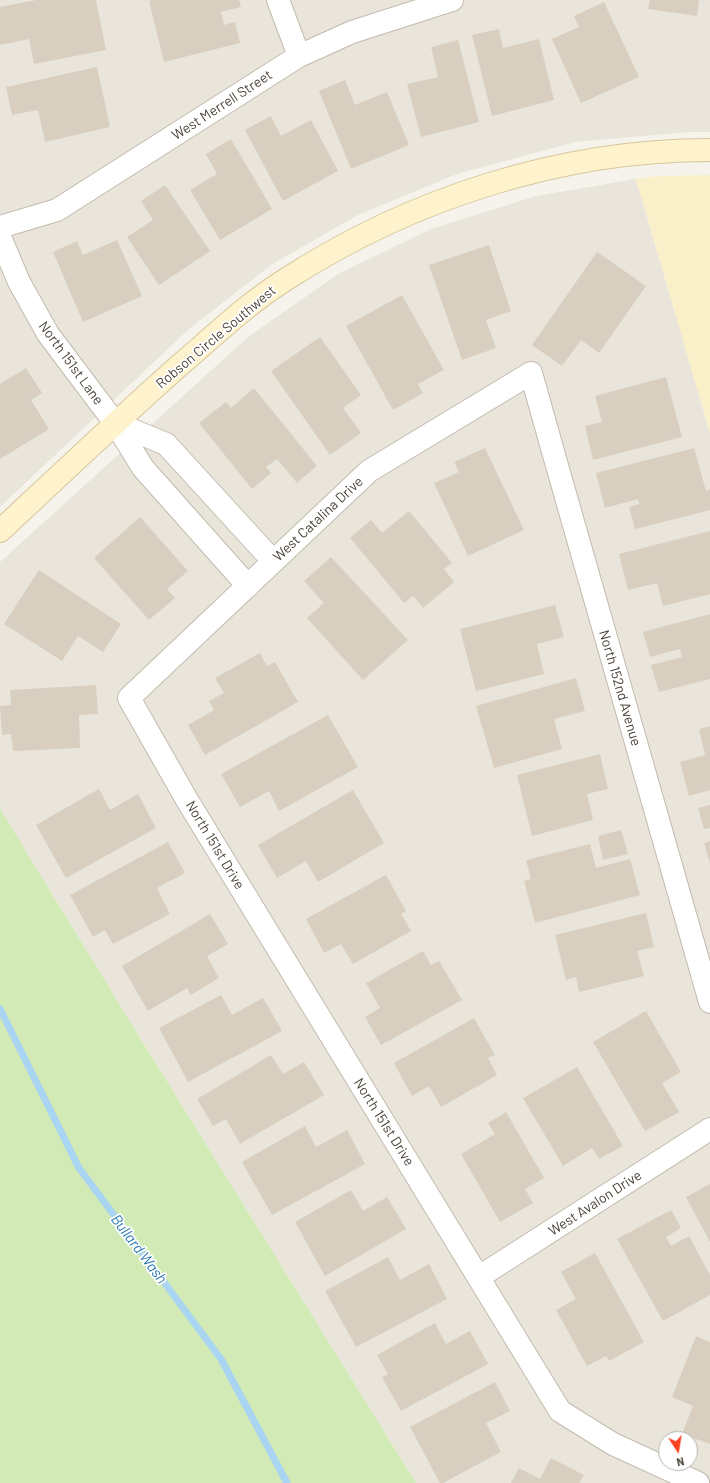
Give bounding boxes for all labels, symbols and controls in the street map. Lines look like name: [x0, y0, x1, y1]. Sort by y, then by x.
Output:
street label: West Merrell Street: [169, 66, 275, 144]
street label: Robson Circle Southwest: [153, 282, 279, 392]
street label: North 151st Lane: [35, 318, 107, 408]
street label: West Catalina Drive: [270, 473, 366, 565]
street label: North 152nd Avenue: [595, 628, 645, 748]
street label: North 151st Drive: [182, 798, 248, 892]
street label: North 151st Drive: [350, 1075, 418, 1169]
street label: West Avalon Drive: [545, 1167, 645, 1239]
water label: Bullard Wash: [107, 1211, 171, 1287]
north arrow: [658, 1431, 698, 1471]
text: N: [675, 1455, 685, 1469]

